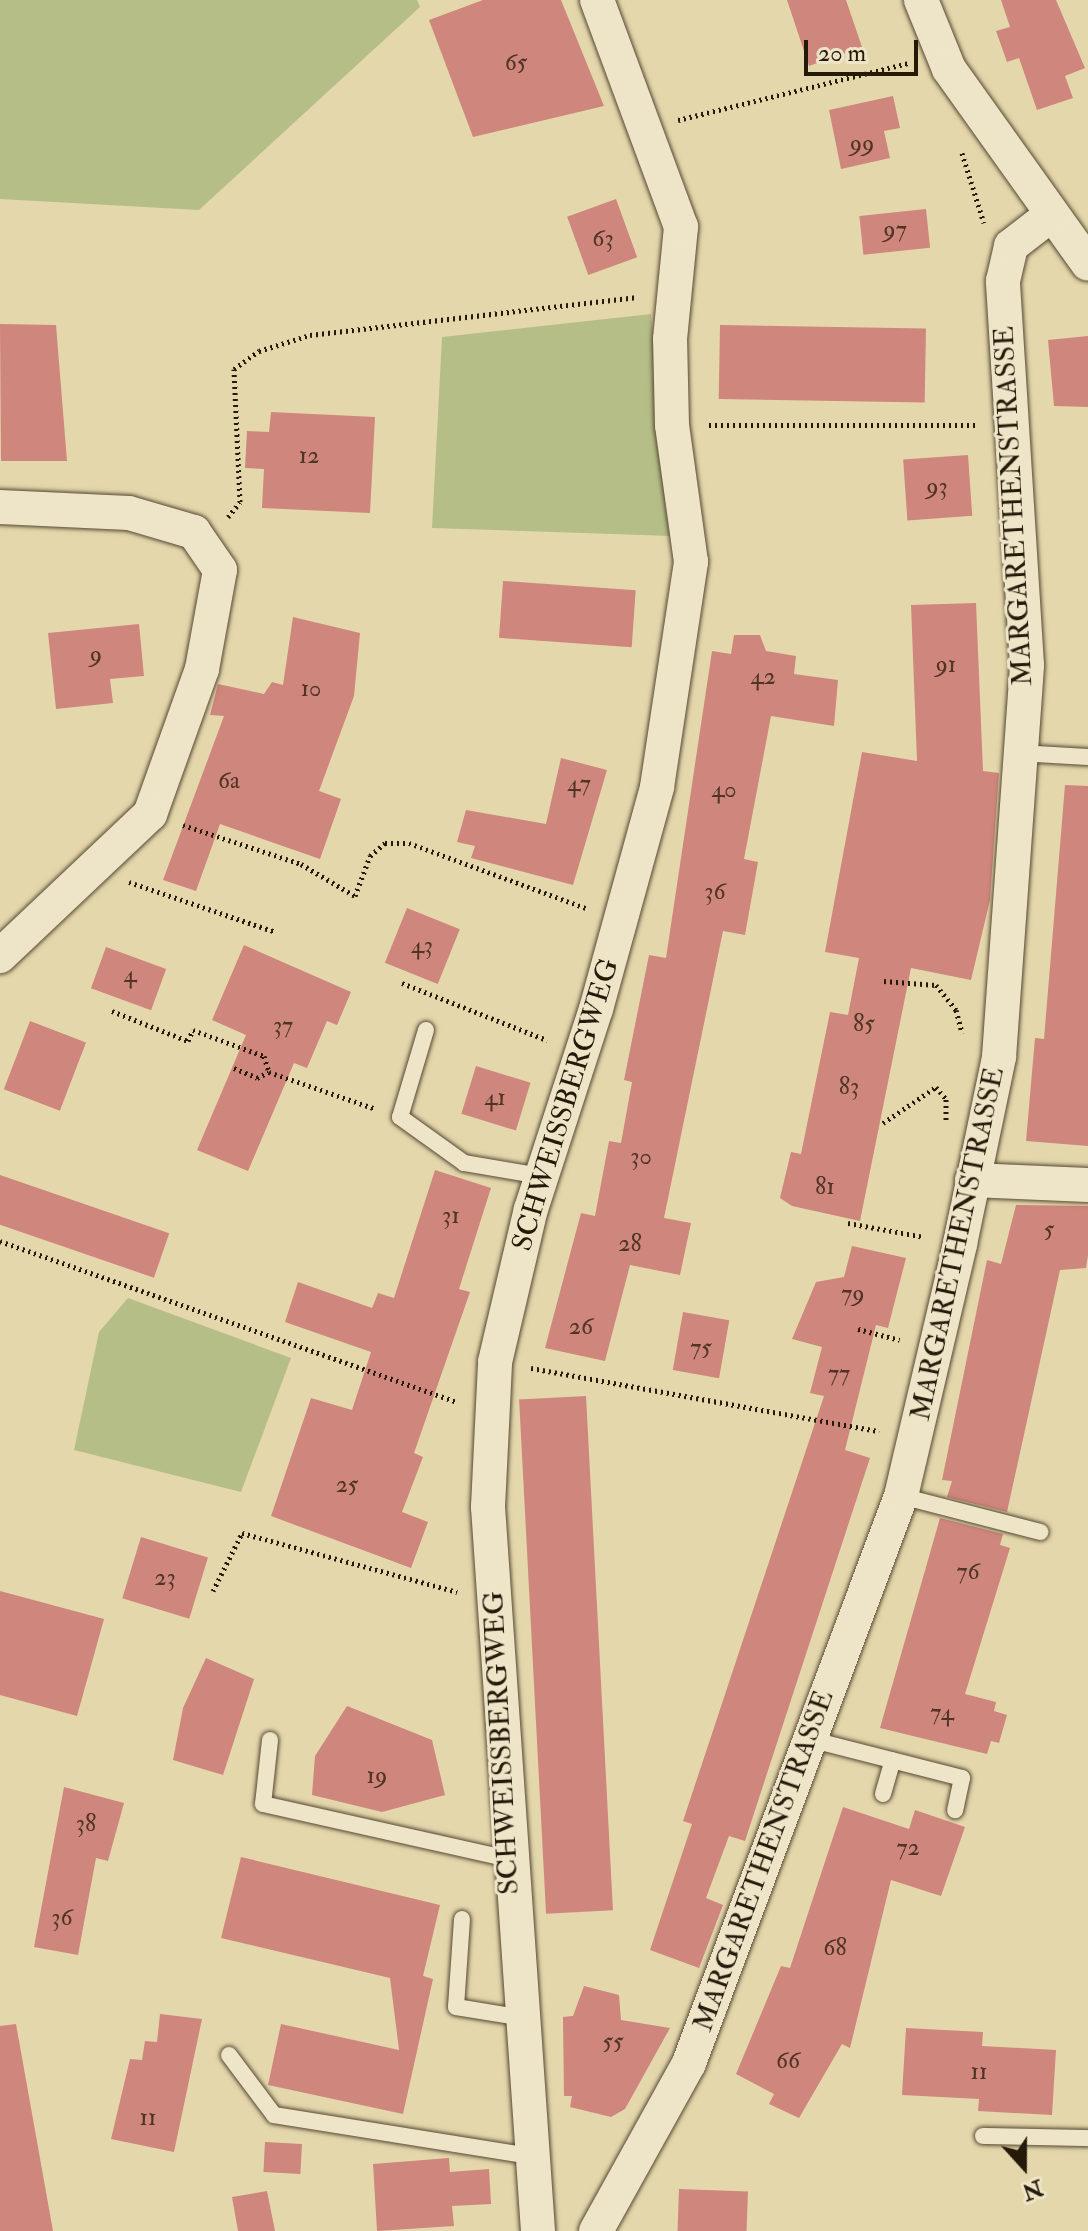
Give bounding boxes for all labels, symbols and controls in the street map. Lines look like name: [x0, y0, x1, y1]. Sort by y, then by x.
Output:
scale bar: [808, 24, 922, 74]
text: 20 m: [818, 38, 866, 69]
house number: 65: [505, 49, 527, 77]
house number: 99: [850, 130, 874, 158]
house number: 97: [883, 216, 907, 244]
house number: 63: [592, 225, 614, 253]
street label: MARGARETHENSTRASSE: [988, 325, 1040, 687]
house number: 12: [299, 442, 319, 470]
house number: 93: [926, 473, 948, 501]
house number: 9: [90, 641, 102, 669]
house number: 91: [936, 651, 956, 679]
house number: 42: [750, 663, 776, 691]
house number: 10: [301, 675, 321, 703]
house number: 6a: [218, 767, 240, 795]
house number: 47: [567, 770, 591, 798]
house number: 40: [711, 776, 737, 804]
house number: 36: [704, 878, 726, 906]
house number: 43: [411, 932, 433, 960]
street label: SCHWEISSBERGWEG: [506, 955, 626, 1255]
house number: 4: [124, 961, 136, 989]
house number: 85: [853, 1010, 875, 1038]
house number: 37: [273, 1012, 293, 1040]
street label: MARGARETHENSTRASSE: [904, 1064, 1012, 1424]
house number: 83: [839, 1073, 859, 1101]
house number: 41: [484, 1084, 506, 1112]
house number: 30: [630, 1143, 652, 1171]
house number: 81: [815, 1173, 835, 1201]
house number: 31: [442, 1202, 460, 1230]
house number: 5: [1044, 1216, 1054, 1244]
house number: 28: [618, 1230, 642, 1258]
house number: 79: [841, 1280, 865, 1308]
house number: 26: [569, 1313, 593, 1341]
house number: 75: [690, 1334, 712, 1362]
house number: 77: [828, 1360, 850, 1388]
house number: 25: [336, 1471, 358, 1499]
house number: 76: [956, 1558, 980, 1586]
house number: 23: [154, 1564, 176, 1592]
street label: SCHWEISSBERGWEG: [477, 1590, 527, 1896]
street label: MARGARETHENSTRASSE: [687, 1686, 841, 2036]
house number: 74: [930, 1699, 954, 1727]
house number: 19: [367, 1762, 387, 1790]
house number: 38: [76, 1810, 96, 1838]
house number: 72: [896, 1834, 920, 1862]
house number: 36: [51, 1904, 73, 1932]
house number: 68: [823, 1934, 847, 1962]
house number: 55: [602, 2028, 624, 2056]
house number: 66: [776, 2047, 800, 2075]
house number: 11: [970, 2058, 988, 2086]
house number: 11: [139, 2104, 157, 2132]
north arrow: [984, 2127, 1064, 2207]
text: N: [1018, 2173, 1047, 2206]

